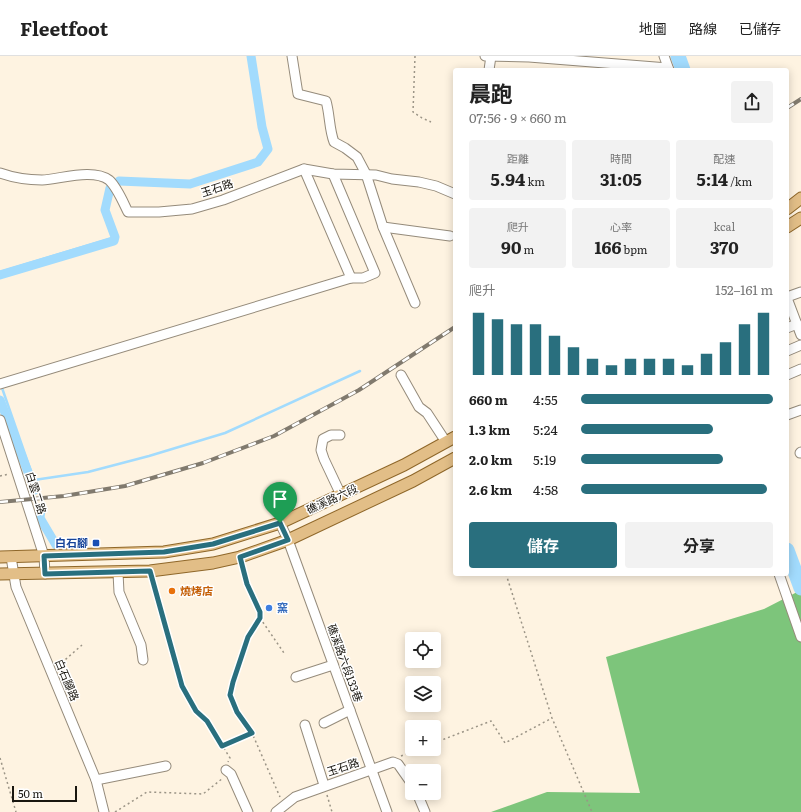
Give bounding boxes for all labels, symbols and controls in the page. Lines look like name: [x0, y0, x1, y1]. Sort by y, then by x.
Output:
text: Fleetfoot: [20, 14, 108, 42]
text: 地圖: [639, 18, 667, 38]
text: 路線: [689, 18, 717, 38]
text: 已儲存: [739, 18, 781, 38]
text: 晨跑: [469, 76, 513, 109]
button: share: [731, 81, 773, 123]
text: 07:56 · 9 × 660 m: [469, 108, 567, 127]
text: 距離: [507, 150, 529, 166]
text: 時間: [610, 150, 632, 166]
text: 配速: [713, 150, 735, 166]
text: 5.94: [491, 166, 525, 191]
text: 31:05: [600, 166, 642, 191]
text: 5:14: [696, 166, 728, 191]
text: km: [525, 173, 545, 189]
text: /km: [728, 173, 752, 189]
street label: 玉石路: [199, 174, 235, 200]
text: 爬升: [507, 218, 529, 234]
text: 心率: [610, 218, 632, 234]
text: kcal: [713, 218, 735, 234]
text: 90: [501, 234, 521, 259]
text: 166: [594, 234, 621, 259]
text: 370: [710, 234, 739, 259]
text: m: [521, 241, 534, 257]
text: bpm: [621, 241, 648, 257]
text: 爬升: [469, 280, 495, 299]
text: 152–161 m: [715, 280, 773, 299]
text: 660 m: [469, 390, 508, 409]
text: 4:55: [533, 390, 558, 409]
text: 1.3 km: [469, 420, 510, 439]
text: 5:24: [533, 420, 558, 439]
text: 2.0 km: [469, 450, 513, 469]
text: 5:19: [533, 450, 556, 469]
street label: 白雲二路: [23, 469, 51, 516]
street label: 礁溪路六段: [303, 479, 360, 517]
text: 2.6 km: [469, 480, 512, 499]
text: 4:58: [533, 480, 558, 499]
pin: [263, 482, 297, 523]
icon: arrive: [269, 488, 291, 510]
button: 儲存: [469, 522, 617, 568]
button: 分享: [625, 522, 773, 568]
place label: 白石腳: [55, 534, 88, 550]
marker: 白石腳: [91, 538, 101, 548]
place label: 燒烤店: [180, 582, 213, 598]
marker: 燒烤店: [167, 586, 177, 596]
place label: 窯: [277, 599, 288, 615]
marker: 窯: [264, 603, 274, 613]
street label: 礁溪路六段133巷: [324, 621, 367, 704]
map controls: [405, 632, 441, 800]
button: locate: [405, 632, 441, 668]
street label: 白石腳路: [52, 656, 84, 703]
button: layers: [405, 676, 441, 712]
button: +: [405, 720, 441, 756]
street label: 玉石路: [325, 753, 361, 779]
button: −: [405, 764, 441, 800]
scale bar: [12, 784, 77, 803]
text: 50 m: [18, 785, 43, 801]

